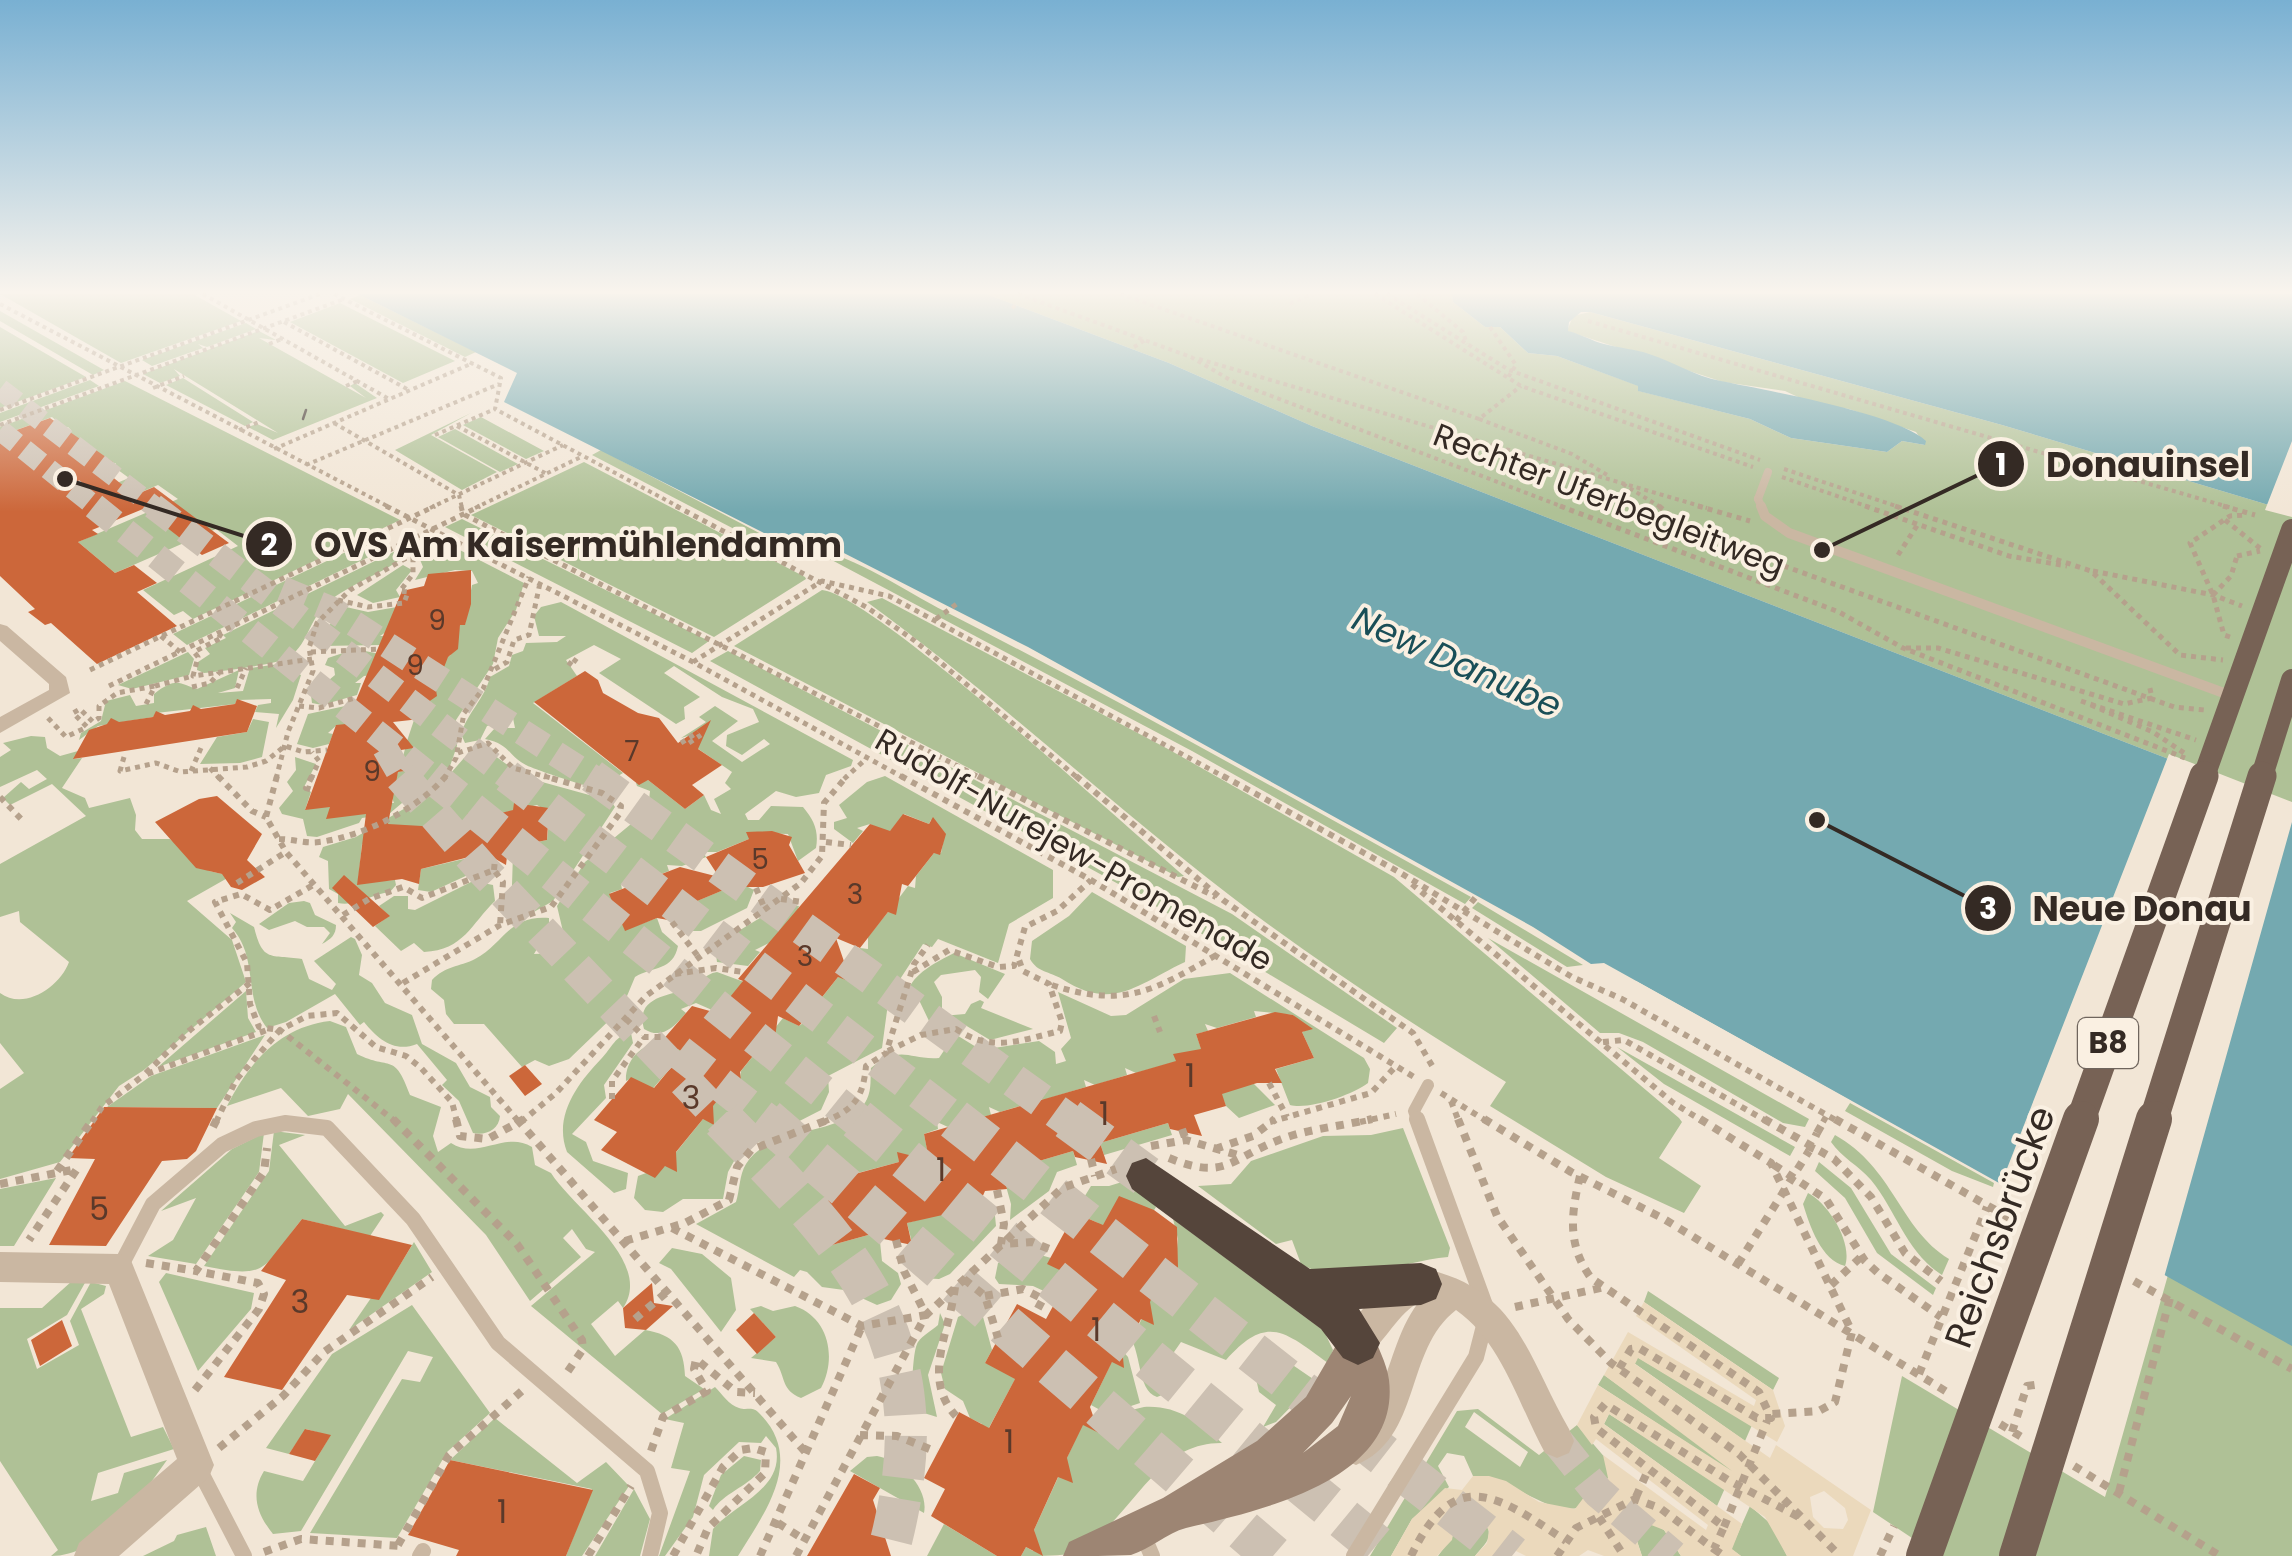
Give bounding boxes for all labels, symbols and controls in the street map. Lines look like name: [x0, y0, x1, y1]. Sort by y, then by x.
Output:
street label: Rechter Uferbegleitweg: [1427, 412, 1791, 587]
callout: Donauinsel: [1976, 432, 2271, 497]
text: Donauinsel: [2046, 440, 2250, 489]
text: 1: [1995, 443, 2007, 486]
callout: OVS Am Kaisermühlendamm: [244, 512, 862, 577]
text: OVS Am Kaisermühlendamm: [314, 520, 842, 569]
text: 2: [260, 523, 278, 566]
water label: New Danube: [1345, 594, 1569, 729]
house number: 9: [428, 601, 446, 640]
house number: 9: [406, 646, 424, 685]
street label: Rudolf-Nurejew-Promenade: [867, 717, 1281, 982]
house number: 7: [624, 732, 640, 771]
house number: 9: [363, 752, 381, 791]
house number: 5: [751, 840, 769, 879]
house number: 3: [847, 875, 863, 914]
callout: Neue Donau: [1963, 876, 2272, 941]
text: Neue Donau: [2032, 884, 2252, 933]
text: 3: [1979, 887, 1997, 930]
house number: 3: [797, 937, 813, 976]
road number: B8: [2078, 1018, 2138, 1068]
house number: 1: [1185, 1053, 1195, 1098]
house number: 3: [682, 1075, 700, 1120]
house number: 1: [1099, 1091, 1109, 1136]
street label: Reichsbrücke: [1931, 1099, 2068, 1355]
house number: 1: [936, 1147, 946, 1192]
house number: 5: [89, 1186, 109, 1231]
house number: 3: [291, 1279, 309, 1324]
house number: 1: [1091, 1307, 1101, 1352]
house number: 1: [1004, 1419, 1014, 1464]
house number: 1: [497, 1489, 507, 1534]

